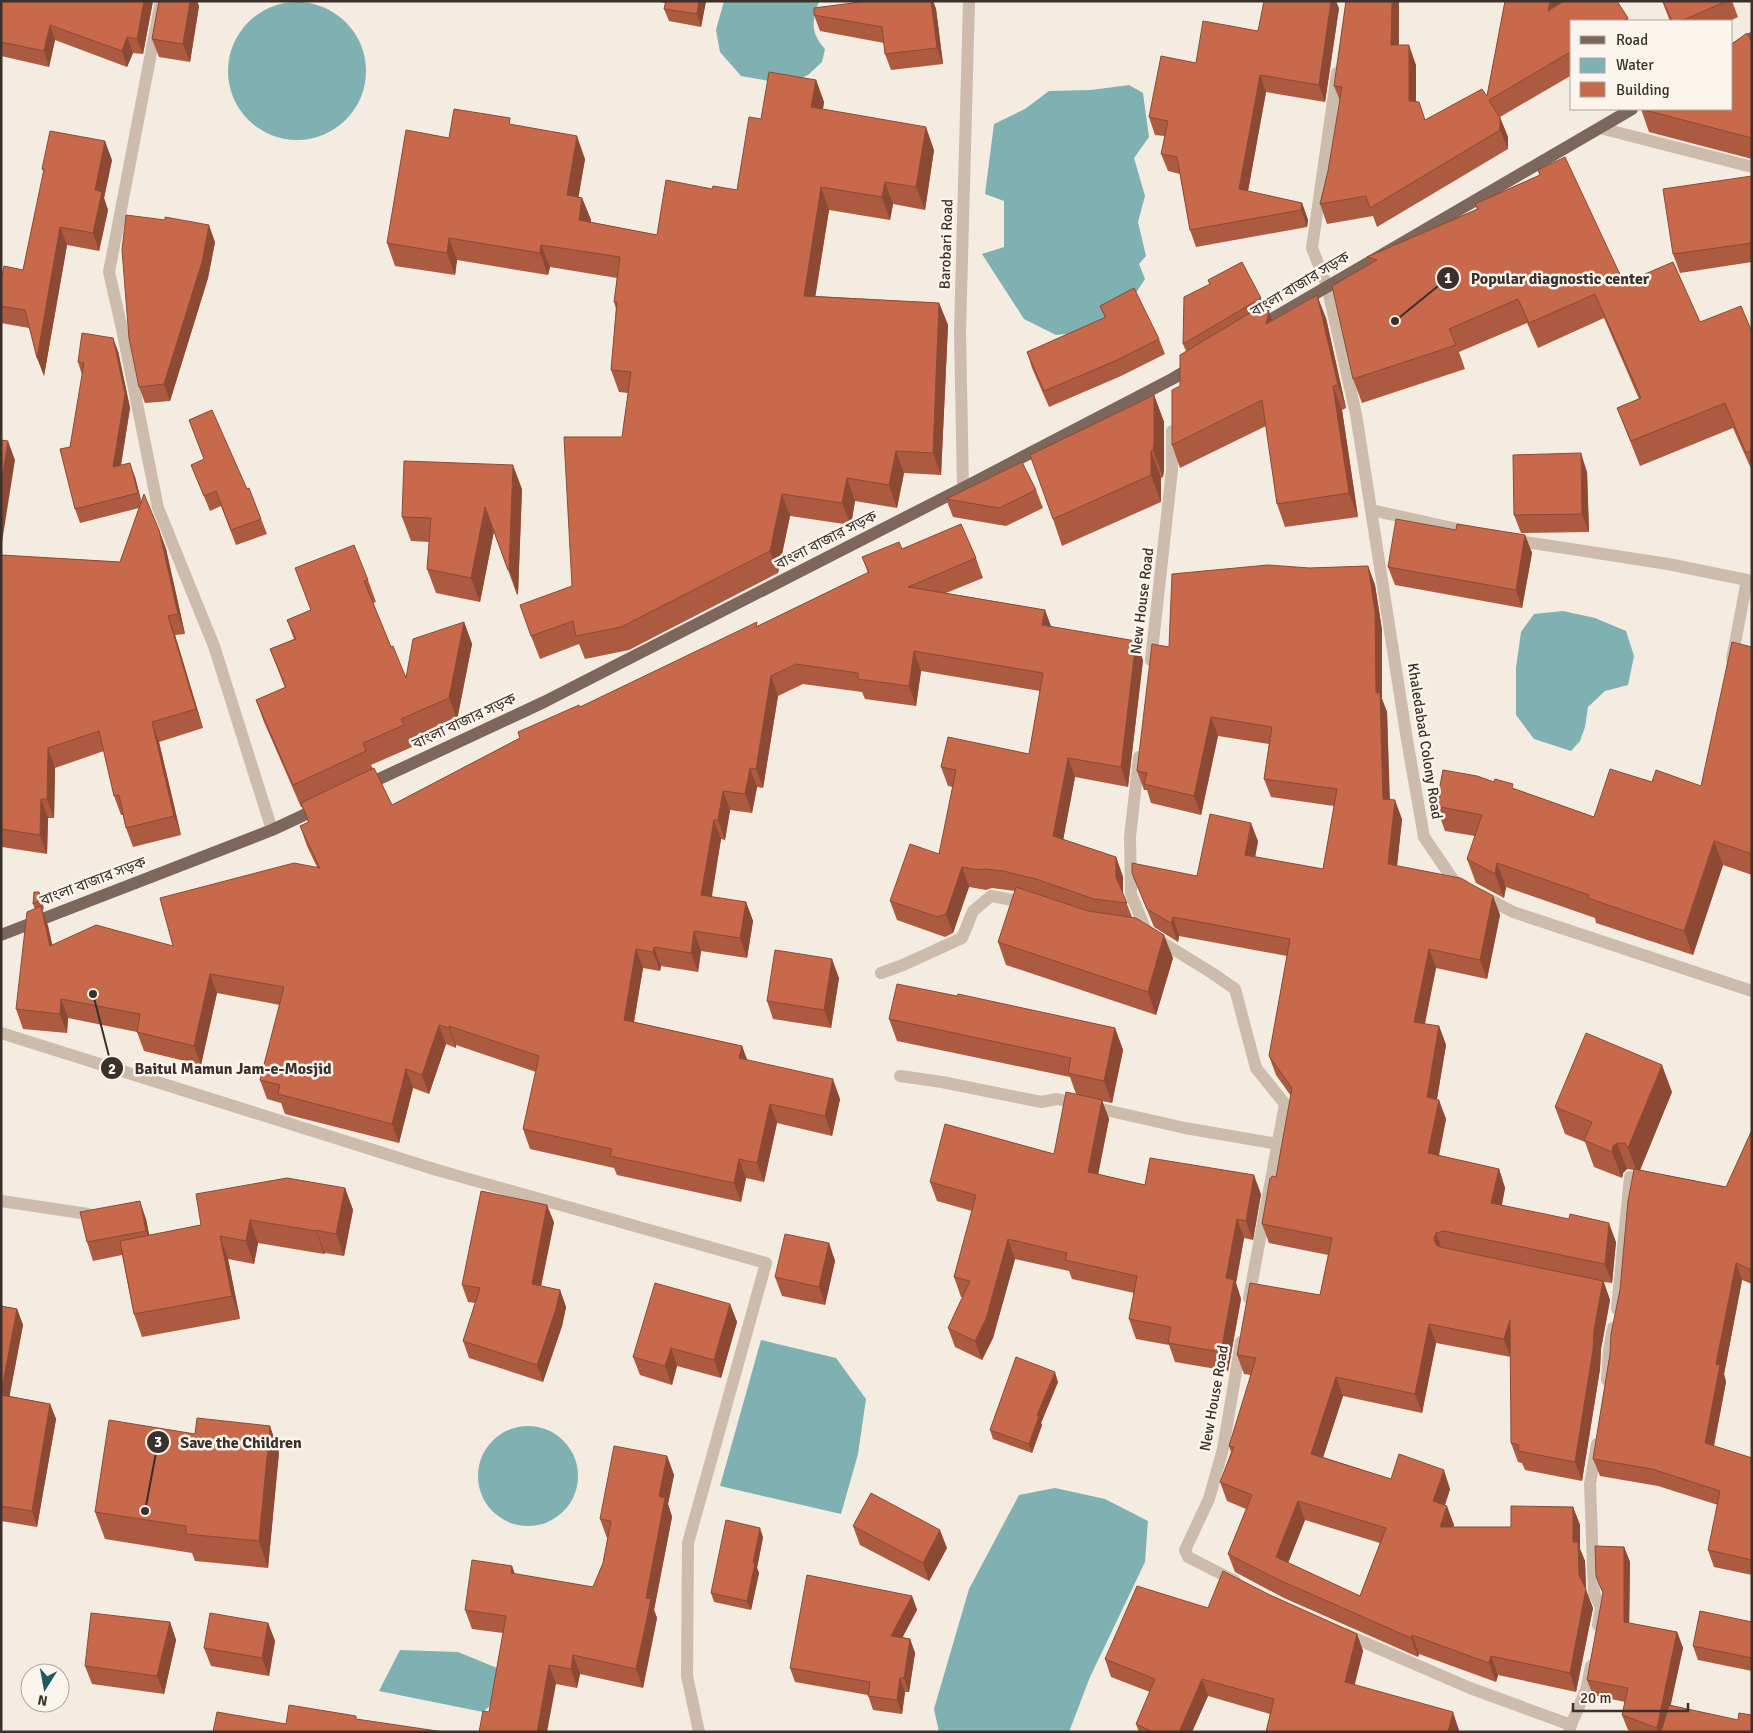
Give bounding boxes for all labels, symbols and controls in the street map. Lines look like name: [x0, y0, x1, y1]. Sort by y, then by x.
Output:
legend: [1570, 20, 1733, 110]
text: Road: [1616, 31, 1648, 49]
text: Water: [1616, 56, 1654, 74]
text: Building: [1616, 81, 1670, 99]
street label: Barobari Road: [935, 198, 957, 290]
street label: বাংলা বাজার সড়ক: [1247, 247, 1353, 321]
callout: Popular diagnostic center: [1436, 262, 1659, 293]
text: 1: [1444, 269, 1452, 287]
text: Popular diagnostic center: [1471, 269, 1650, 289]
street label: বাংলা বাজার সড়ক: [771, 506, 881, 574]
street label: New House Road: [1127, 547, 1157, 655]
street label: Khaledabad Colony Road: [1404, 662, 1446, 820]
street label: বাংলা বাজার সড়ক: [409, 689, 519, 753]
street label: বাংলা বাজার সড়ক: [37, 852, 149, 910]
callout: Baitul Mamun Jam-e-Mosjid: [99, 1053, 342, 1084]
text: Baitul Mamun Jam-e-Mosjid: [134, 1059, 332, 1079]
text: 2: [108, 1060, 116, 1078]
street label: New House Road: [1196, 1344, 1232, 1452]
callout: Save the Children: [146, 1427, 312, 1458]
text: 3: [154, 1433, 162, 1451]
text: Save the Children: [180, 1433, 302, 1453]
north arrow: [20, 1663, 70, 1713]
scale bar: [1573, 1680, 1688, 1712]
text: 20 m: [1580, 1689, 1611, 1707]
text: N: [36, 1691, 49, 1710]

